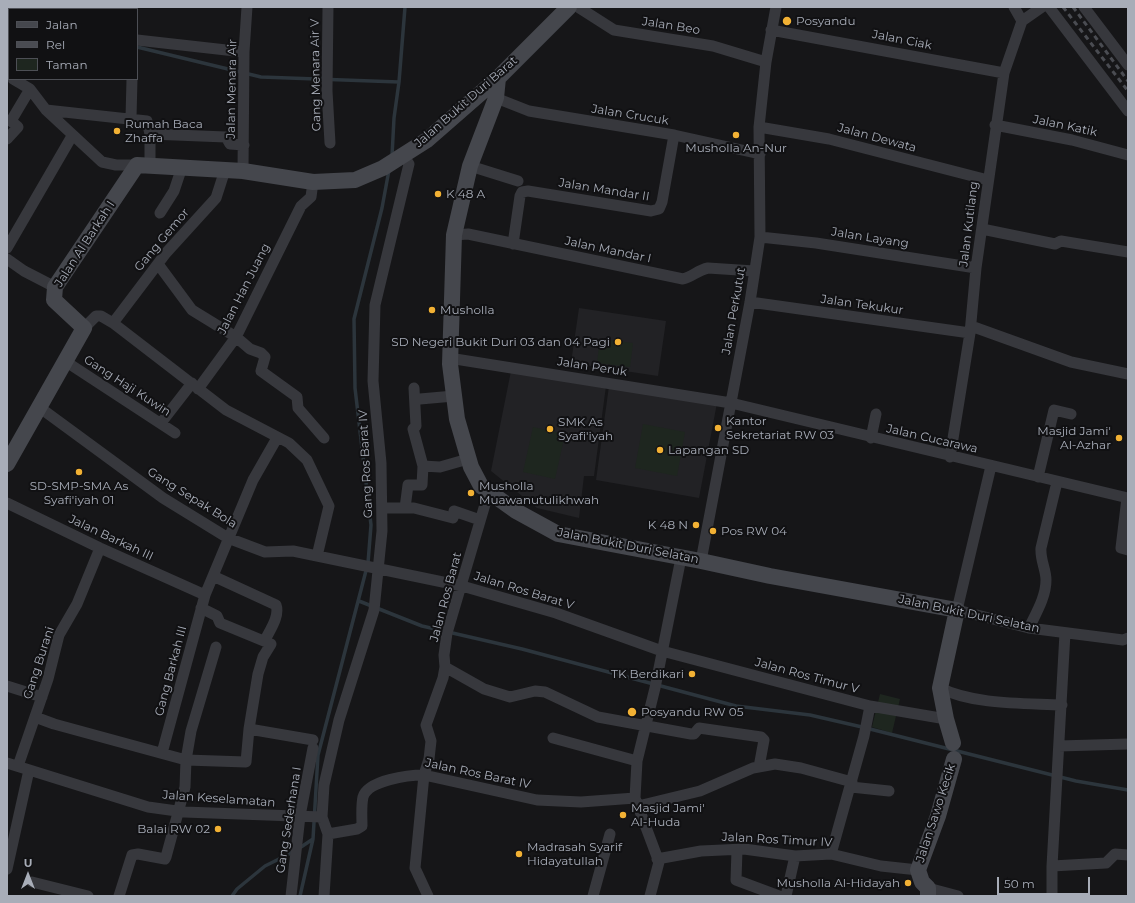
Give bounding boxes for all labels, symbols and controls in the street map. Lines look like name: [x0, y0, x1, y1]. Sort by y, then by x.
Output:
legend: [8, 8, 138, 80]
street label: Jalan Beo: [641, 14, 701, 38]
place label: Posyandu: [796, 14, 856, 28]
marker: Posyandu: [781, 15, 793, 27]
text: Jalan: [46, 17, 78, 32]
street label: Gang Menara Air V: [308, 19, 324, 131]
street label: Jalan Ciak: [871, 27, 933, 53]
text: Rel: [46, 37, 65, 52]
street label: Jalan Menara Air: [224, 39, 240, 139]
street label: Jalan Bukit Duri Barat: [412, 53, 520, 151]
text: Taman: [46, 57, 88, 72]
street label: Jalan Crucuk: [590, 102, 670, 128]
street label: Jalan Katik: [1032, 112, 1098, 140]
place label: Rumah Baca Zhaffa: [125, 117, 203, 145]
street label: Jalan Dewata: [836, 121, 918, 155]
marker: Rumah Baca Zhaffa: [112, 126, 122, 136]
marker: Musholla An-Nur: [731, 130, 741, 140]
place label: Musholla An-Nur: [685, 141, 787, 155]
street label: Jalan Mandar II: [558, 176, 650, 204]
street label: Jalan Kutilang: [957, 181, 981, 267]
place label: K 48 A: [446, 187, 485, 201]
marker: K 48 A: [433, 189, 443, 199]
street label: Jalan Al Barkah I: [52, 198, 118, 290]
street label: Gang Gemor: [132, 206, 192, 274]
street label: Jalan Layang: [830, 225, 910, 251]
street label: Jalan Mandar I: [563, 234, 653, 266]
street label: Jalan Han Juang: [215, 241, 273, 337]
street label: Jalan Perkutut: [719, 266, 749, 356]
street label: Jalan Tekukur: [820, 292, 904, 318]
place label: Musholla: [440, 303, 495, 317]
marker: Musholla: [427, 305, 437, 315]
place label: SD Negeri Bukit Duri 03 dan 04 Pagi: [391, 335, 610, 349]
marker: SD Negeri Bukit Duri 03 dan 04 Pagi: [613, 337, 623, 347]
street label: Gang Haji Kuwin: [81, 353, 173, 419]
street label: Jalan Peruk: [556, 354, 628, 380]
street label: Gang Ros Barat IV: [356, 409, 376, 519]
place label: Kantor Sekretariat RW 03: [726, 414, 834, 442]
place label: SMK As Syafi'iyah: [558, 415, 613, 443]
street label: Jalan Cucarawa: [885, 421, 979, 457]
marker: Kantor Sekretariat RW 03: [713, 423, 723, 433]
marker: SMK As Syafi'iyah: [545, 424, 555, 434]
place label: Masjid Jami' Al-Azhar: [1037, 424, 1111, 452]
marker: Masjid Jami' Al-Azhar: [1114, 433, 1124, 443]
place label: Lapangan SD: [668, 443, 749, 457]
marker: Lapangan SD: [655, 445, 665, 455]
street label: Gang Sepak Bola: [145, 465, 239, 531]
marker: SD-SMP-SMA As Syafi'iyah 01: [74, 467, 84, 477]
place label: SD-SMP-SMA As Syafi'iyah 01: [30, 479, 128, 507]
place label: Musholla Muawanutulikhwah: [479, 479, 599, 507]
marker: Musholla Muawanutulikhwah: [466, 488, 476, 498]
street label: Jalan Barkah III: [66, 512, 156, 564]
place label: K 48 N: [648, 518, 688, 532]
marker: K 48 N: [691, 520, 701, 530]
place label: Pos RW 04: [721, 524, 787, 538]
street label: Jalan Bukit Duri Selatan: [556, 525, 700, 567]
marker: Pos RW 04: [708, 526, 718, 536]
street label: Jalan Ros Barat: [427, 551, 465, 643]
street label: Jalan Ros Barat V: [472, 569, 576, 613]
street label: Jalan Bukit Duri Selatan: [897, 592, 1041, 636]
street label: Gang Barkah III: [152, 624, 190, 718]
street label: Gang Burani: [20, 625, 58, 701]
street label: Jalan Ros Timur V: [753, 655, 861, 697]
place label: TK Berdikari: [611, 667, 684, 681]
marker: TK Berdikari: [687, 669, 697, 679]
place label: Posyandu RW 05: [641, 705, 744, 719]
marker: Posyandu RW 05: [626, 706, 638, 718]
street label: Jalan Ros Barat IV: [424, 756, 532, 792]
street label: Jalan Sawo Kecik: [913, 762, 959, 864]
street label: Gang Sederhana I: [273, 766, 305, 874]
street label: Jalan Keselamatan: [162, 788, 276, 810]
place label: Masjid Jami' Al-Huda: [631, 801, 705, 829]
marker: Masjid Jami' Al-Huda: [618, 810, 628, 820]
place label: Balai RW 02: [137, 822, 210, 836]
marker: Balai RW 02: [213, 824, 223, 834]
street label: Jalan Ros Timur IV: [721, 830, 833, 850]
place label: Madrasah Syarif Hidayatullah: [527, 840, 622, 868]
marker: Madrasah Syarif Hidayatullah: [514, 849, 524, 859]
north arrow: [8, 855, 48, 895]
text: U: [24, 856, 32, 870]
scale bar: [999, 869, 1092, 895]
place label: Musholla Al-Hidayah: [776, 876, 900, 890]
text: 50 m: [1004, 876, 1035, 891]
marker: Musholla Al-Hidayah: [903, 878, 913, 888]

